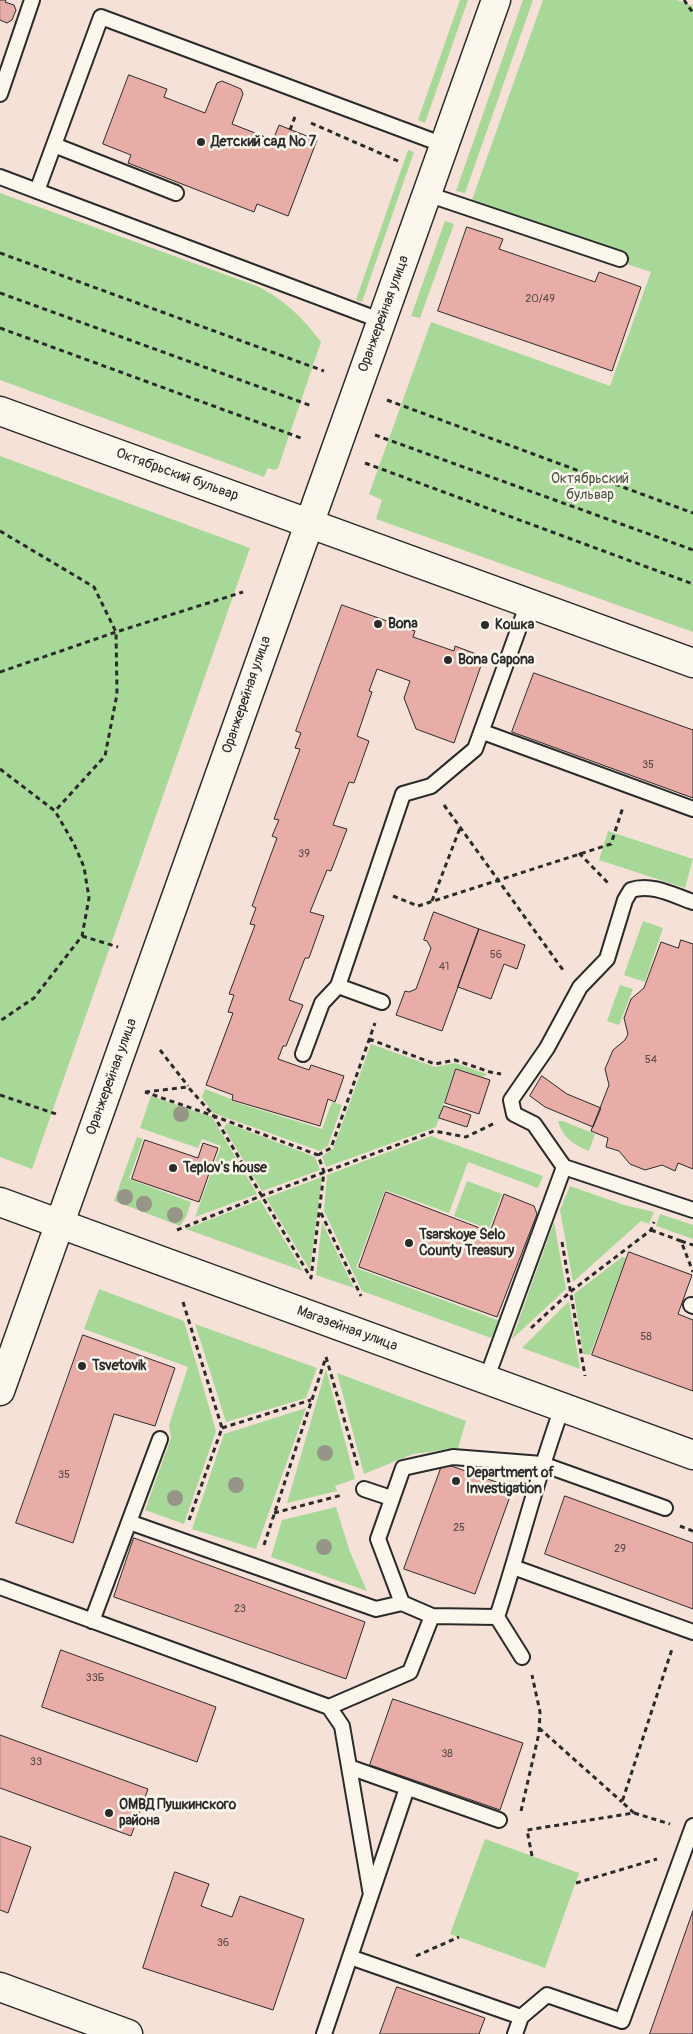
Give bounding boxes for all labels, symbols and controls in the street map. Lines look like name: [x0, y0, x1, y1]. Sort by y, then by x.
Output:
place label: Детский сад № 7: [211, 134, 316, 150]
marker: Детский сад № 7: [195, 136, 207, 148]
street label: Оранжерейная улица: [355, 253, 413, 375]
house number: 20/49: [525, 292, 555, 306]
street label: Октябрьский бульвар: [114, 445, 240, 505]
park label: Октябрьский бульвар: [551, 471, 629, 504]
place label: Bona: [388, 616, 418, 632]
place label: Кошка: [495, 617, 534, 633]
marker: Bona: [372, 618, 384, 630]
marker: Кошка: [479, 619, 491, 631]
street label: Оранжерейная улица: [219, 634, 275, 756]
place label: Bona Capona: [458, 652, 534, 668]
marker: Bona Capona: [442, 654, 454, 666]
house number: 35: [642, 758, 654, 772]
house number: 39: [298, 847, 310, 861]
house number: 56: [490, 948, 502, 962]
house number: 41: [439, 960, 449, 974]
street label: Оранжерейная улица: [83, 1016, 141, 1138]
house number: 54: [645, 1053, 657, 1067]
place label: Teplov's house: [183, 1160, 267, 1176]
marker: Teplov's house: [167, 1162, 179, 1174]
place label: Tsarskoye Selo County Treasury: [419, 1227, 514, 1260]
marker: Tsarskoye Selo County Treasury: [403, 1237, 415, 1249]
street label: Магазейная улица: [294, 1303, 400, 1355]
house number: 58: [640, 1330, 652, 1344]
place label: Tsvetovik: [92, 1358, 146, 1374]
marker: Tsvetovik: [76, 1360, 88, 1372]
place label: Department of Investigation: [466, 1465, 554, 1498]
house number: 35: [58, 1468, 70, 1482]
marker: Department of Investigation: [450, 1475, 462, 1487]
house number: 25: [453, 1521, 465, 1535]
house number: 29: [614, 1542, 626, 1556]
house number: 23: [234, 1602, 246, 1616]
house number: 33Б: [86, 1671, 104, 1685]
house number: 38: [441, 1747, 453, 1761]
house number: 33: [30, 1755, 42, 1769]
place label: ОМВД Пушкинского района: [119, 1797, 236, 1830]
marker: ОМВД Пушкинского района: [103, 1807, 115, 1819]
house number: 36: [217, 1936, 229, 1950]

